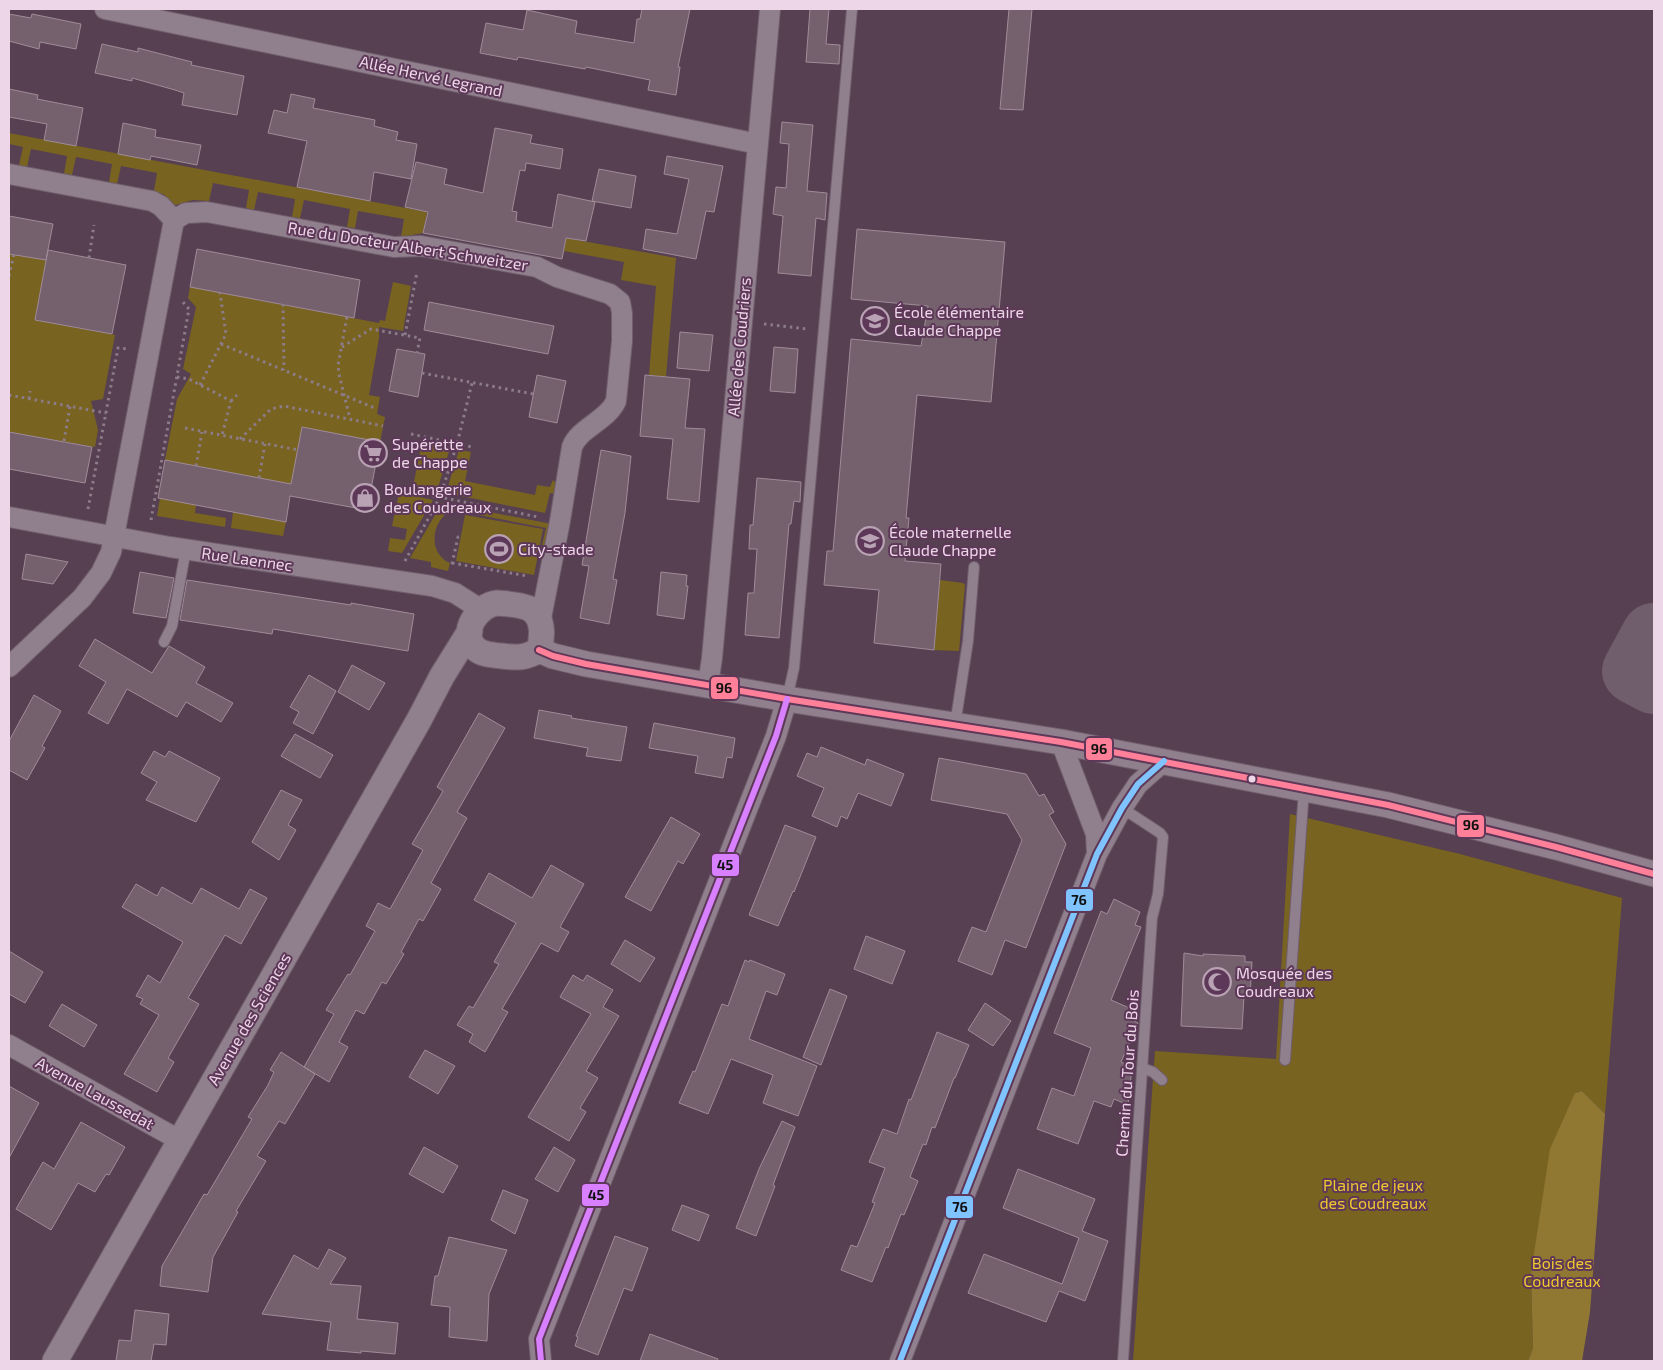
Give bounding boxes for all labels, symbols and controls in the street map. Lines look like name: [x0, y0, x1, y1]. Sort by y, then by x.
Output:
street label: Allée Hervé Legrand: [358, 51, 504, 100]
street label: Rue du Docteur Albert Schweitzer: [287, 217, 530, 274]
street label: Allée des Coudriers: [723, 277, 754, 417]
place label: École élémentaire Claude Chappe: [894, 302, 1024, 339]
school or university icon: École élémentaire Claude Chappe: [860, 306, 890, 336]
place label: Supérette de Chappe: [392, 434, 468, 471]
supermarket icon: Supérette de Chappe: [358, 438, 388, 468]
place label: Boulangerie des Coudreaux: [384, 479, 492, 516]
shop icon: Boulangerie des Coudreaux: [350, 483, 380, 513]
place label: École maternelle Claude Chappe: [889, 522, 1012, 559]
school or university icon: École maternelle Claude Chappe: [855, 526, 885, 556]
sports icon: City-stade: [484, 534, 514, 564]
place label: City-stade: [518, 539, 594, 558]
street label: Rue Laennec: [200, 543, 294, 574]
line badge: 96: [710, 676, 739, 700]
text: 96: [716, 679, 732, 696]
line badge: 96: [1085, 737, 1113, 761]
text: 96: [1091, 740, 1107, 757]
unlabelled marker: [1247, 774, 1257, 784]
line badge: 96: [1456, 814, 1485, 838]
text: 96: [1463, 816, 1479, 833]
line badge: 45: [711, 853, 740, 877]
text: 45: [717, 856, 734, 873]
line badge: 76: [1065, 888, 1094, 912]
text: 76: [1071, 891, 1087, 908]
street label: Avenue des Sciences: [203, 949, 294, 1088]
place label: Mosquée des Coudreaux: [1236, 963, 1332, 1000]
mosque icon: Mosquée des Coudreaux: [1202, 967, 1232, 997]
street label: Chemin du Tour du Bois: [1111, 989, 1142, 1157]
street label: Avenue Laussedat: [33, 1052, 158, 1133]
park label: Plaine de jeux des Coudreaux: [1319, 1175, 1427, 1212]
line badge: 45: [581, 1183, 610, 1207]
text: 45: [588, 1186, 605, 1203]
line badge: 76: [945, 1195, 974, 1219]
text: 76: [952, 1198, 968, 1215]
park label: Bois des Coudreaux: [1523, 1253, 1601, 1290]

